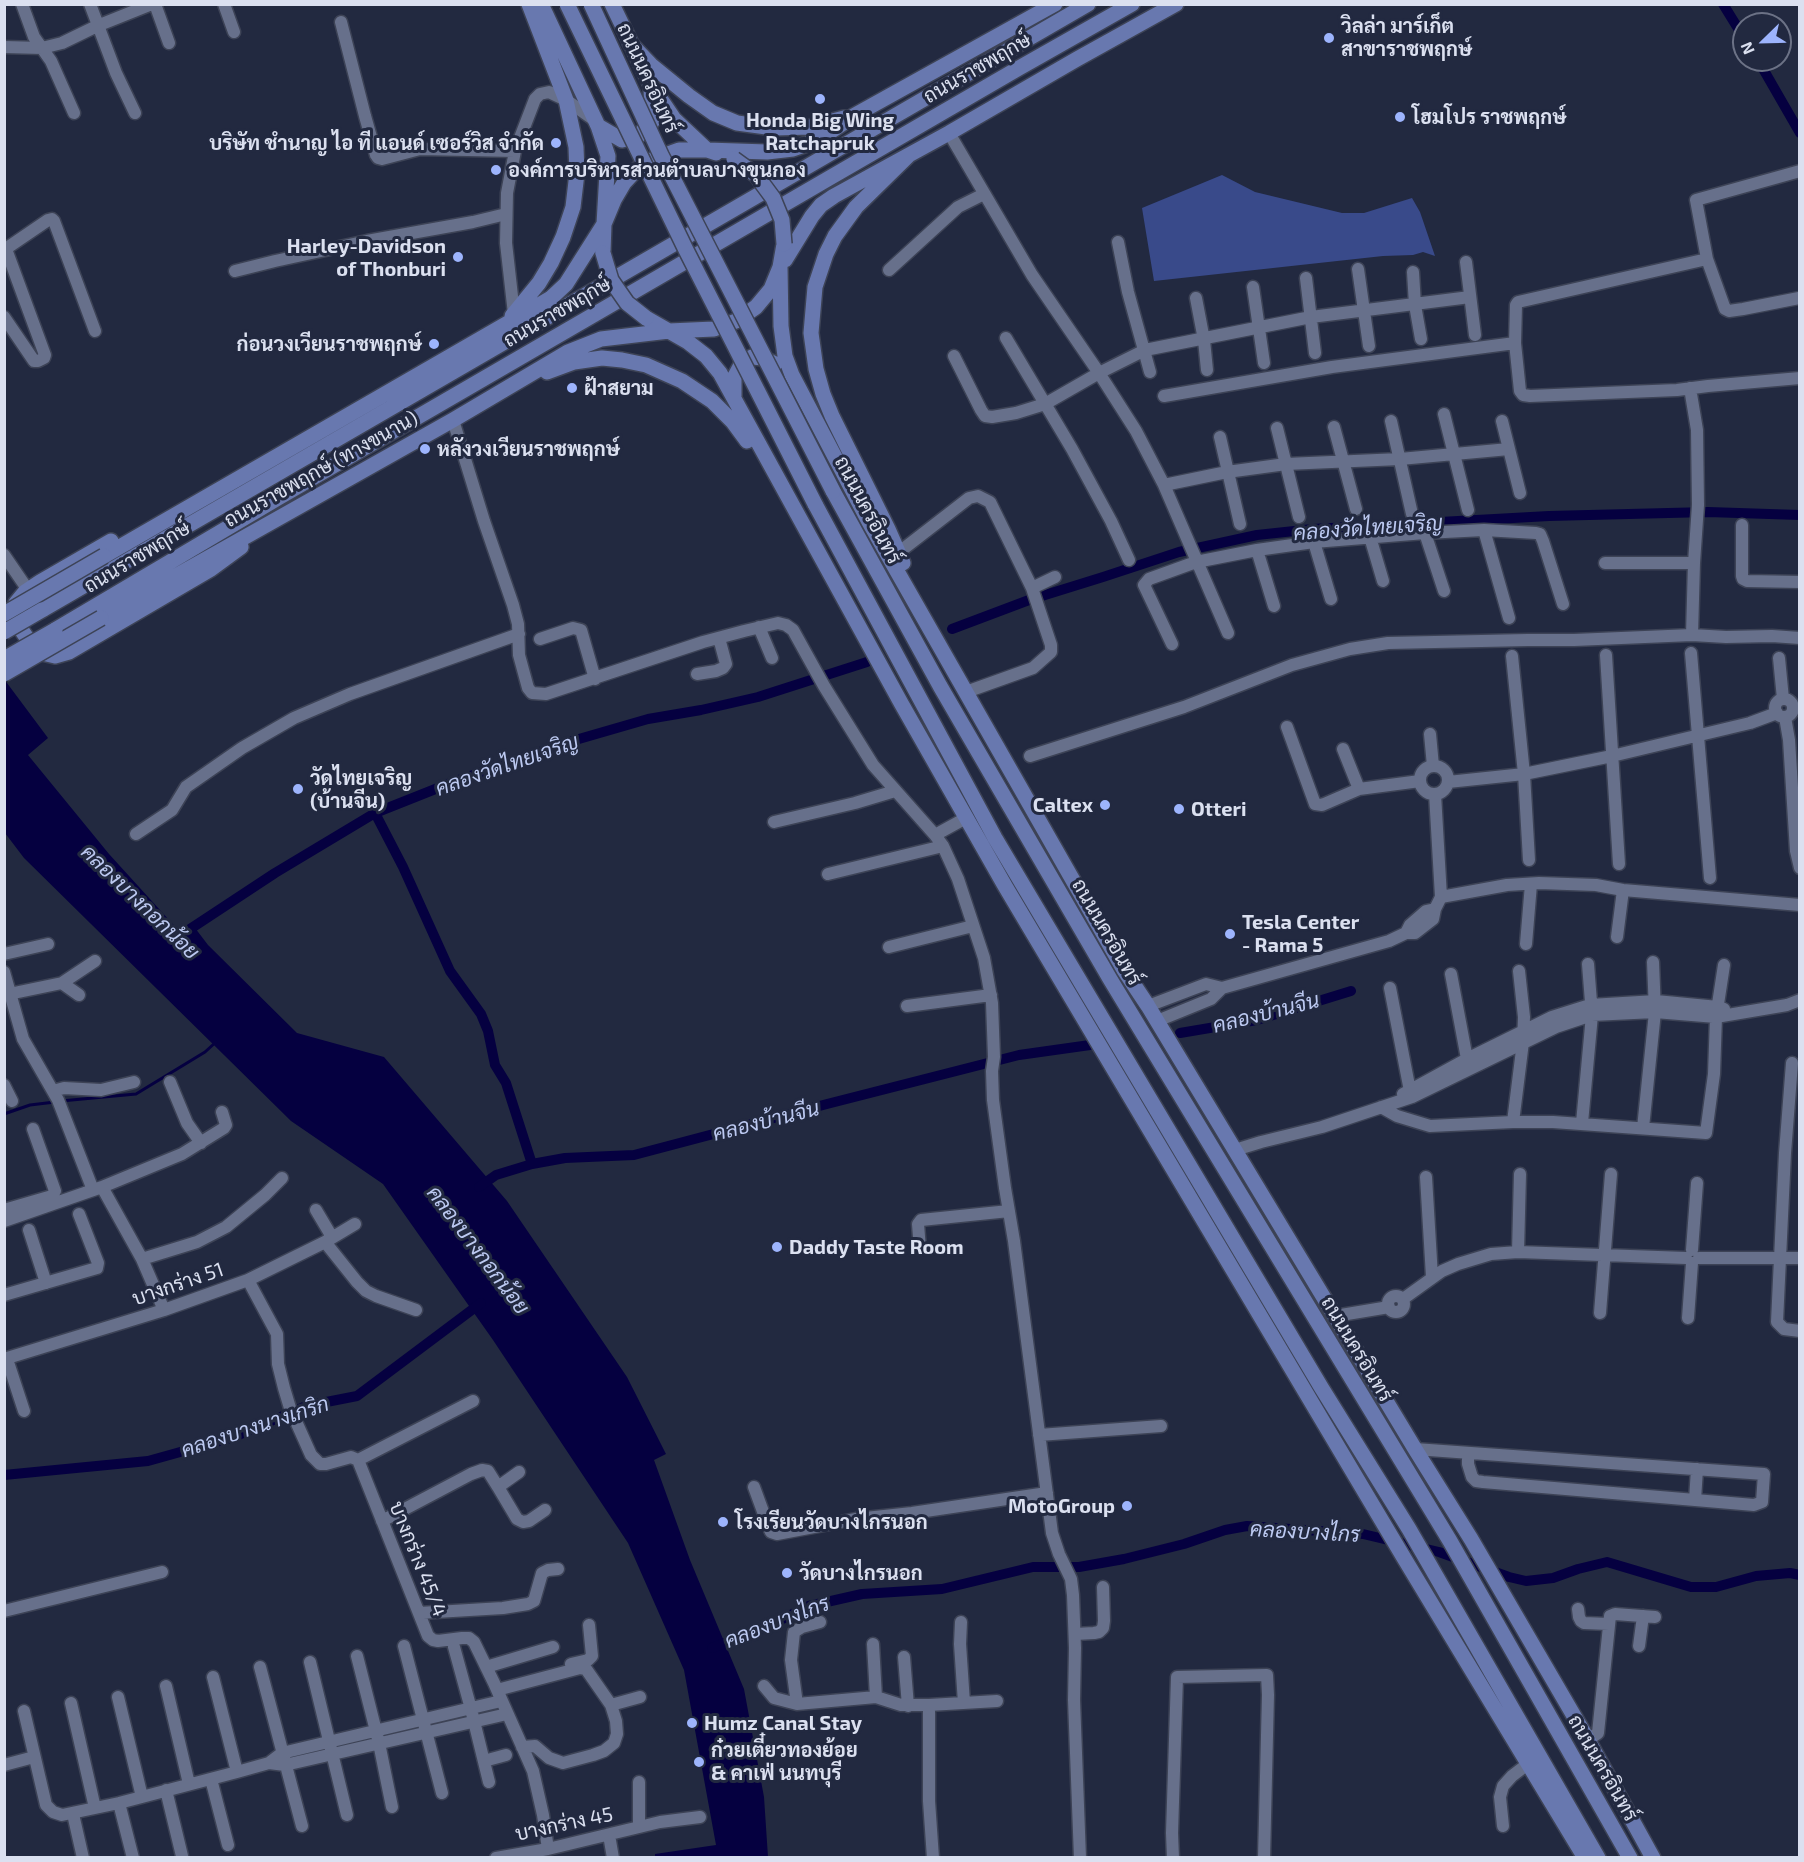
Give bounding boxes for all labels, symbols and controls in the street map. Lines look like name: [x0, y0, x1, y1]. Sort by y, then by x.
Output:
north arrow: [1732, 12, 1792, 72]
place label: วิลล่า มาร์เก็ต สาขาราชพฤกษ์: [1341, 14, 1472, 61]
street label: ถนนนครอินทร์: [612, 19, 684, 137]
street label: ถนนราชพฤกษ์: [919, 28, 1035, 108]
marker: วิลล่า มาร์เก็ต สาขาราชพฤกษ์: [1322, 31, 1336, 45]
text: N: [1736, 39, 1758, 57]
marker: Honda Big Wing Ratchapruk: [813, 92, 827, 106]
place label: โฮมโปร ราชพฤกษ์: [1412, 105, 1566, 129]
place label: Honda Big Wing Ratchapruk: [746, 108, 894, 155]
marker: โฮมโปร ราชพฤกษ์: [1393, 110, 1407, 124]
place label: บริษัท ชำนาญ ไอ ที แอนด์ เซอร์วิส จำกัด: [209, 131, 544, 155]
marker: บริษัท ชำนาญ ไอ ที แอนด์ เซอร์วิส จำกัด: [549, 136, 563, 150]
place label: องค์การบริหารส่วนตำบลบางขุนกอง: [508, 158, 806, 182]
marker: องค์การบริหารส่วนตำบลบางขุนกอง: [489, 163, 503, 177]
place label: Harley-Davidson of Thonburi: [287, 234, 446, 281]
marker: Harley-Davidson of Thonburi: [451, 250, 465, 264]
street label: ถนนราชพฤกษ์: [499, 272, 615, 352]
place label: ก่อนวงเวียนราชพฤกษ์: [237, 332, 422, 356]
marker: ก่อนวงเวียนราชพฤกษ์: [427, 337, 441, 351]
place label: ฝ้าสยาม: [584, 376, 654, 400]
marker: ฝ้าสยาม: [565, 381, 579, 395]
street label: ถนนราชพฤกษ์ (ทางขนาน): [220, 406, 422, 532]
place label: หลังวงเวียนราชพฤกษ์: [437, 437, 620, 461]
marker: หลังวงเวียนราชพฤกษ์: [418, 442, 432, 456]
street label: ถนนนครอินทร์: [829, 452, 907, 568]
water label: คลองวัดไทยเจริญ: [1292, 510, 1444, 546]
street label: ถนนราชพฤกษ์: [80, 516, 194, 598]
water label: คลองวัดไทยเจริญ: [432, 729, 582, 801]
place label: วัดไทยเจริญ (บ้านจีน): [310, 766, 412, 813]
marker: วัดไทยเจริญ (บ้านจีน): [291, 782, 305, 796]
place label: Caltex: [1033, 793, 1093, 817]
place label: Otteri: [1191, 797, 1246, 821]
marker: Caltex: [1098, 798, 1112, 812]
marker: Otteri: [1172, 802, 1186, 816]
water label: คลองบางกอกน้อย: [76, 839, 204, 965]
street label: ถนนนครอินทร์: [1067, 875, 1147, 989]
place label: Tesla Center - Rama 5: [1242, 910, 1359, 957]
marker: Tesla Center - Rama 5: [1223, 927, 1237, 941]
water label: คลองบ้านจีน: [1210, 988, 1322, 1038]
water label: คลองบ้านจีน: [710, 1096, 822, 1146]
water label: คลองบางกอกน้อย: [422, 1181, 534, 1319]
place label: Daddy Taste Room: [789, 1235, 964, 1259]
marker: Daddy Taste Room: [770, 1240, 784, 1254]
street label: บางกร่าง 51: [129, 1257, 227, 1311]
street label: ถนนนครอินทร์: [1316, 1292, 1398, 1406]
water label: คลองบางนางเกริก: [178, 1391, 332, 1463]
place label: MotoGroup: [1008, 1494, 1115, 1518]
street label: บางกร่าง 45/4: [384, 1498, 452, 1620]
marker: MotoGroup: [1120, 1499, 1134, 1513]
place label: โรงเรียนวัดบางไกรนอก: [735, 1510, 928, 1534]
marker: โรงเรียนวัดบางไกรนอก: [716, 1515, 730, 1529]
water label: คลองบางไกร: [1249, 1517, 1361, 1547]
place label: วัดบางไกรนอก: [799, 1561, 923, 1585]
marker: วัดบางไกรนอก: [780, 1566, 794, 1580]
water label: คลองบางไกร: [721, 1590, 833, 1654]
place label: Humz Canal Stay: [704, 1711, 862, 1735]
street label: ถนนนครอินทร์: [1563, 1711, 1643, 1825]
marker: Humz Canal Stay: [685, 1716, 699, 1730]
place label: ก๋วยเตี๋ยวทองย้อย & คาเฟ่ นนทบุรี: [711, 1738, 858, 1785]
marker: ก๋วยเตี๋ยวทองย้อย & คาเฟ่ นนทบุรี: [692, 1755, 706, 1769]
street label: บางกร่าง 45: [513, 1802, 615, 1846]

